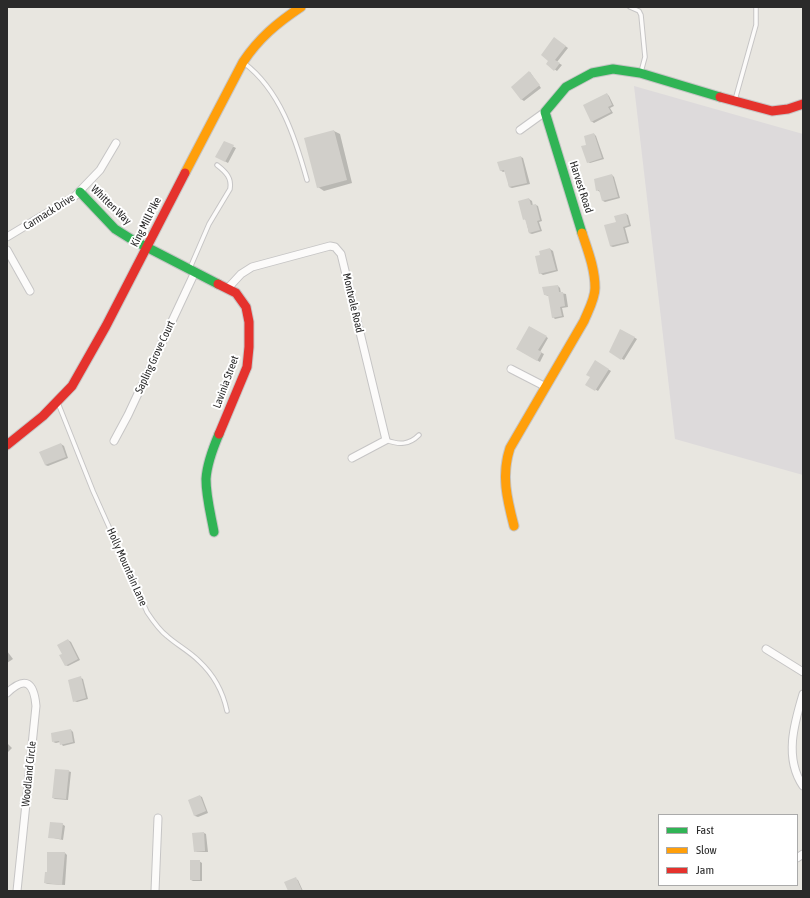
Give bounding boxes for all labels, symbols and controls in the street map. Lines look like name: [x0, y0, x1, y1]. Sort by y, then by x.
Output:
street label: Harvest Road: [566, 159, 596, 215]
street label: Whitten Way: [88, 182, 134, 228]
street label: Carmack Drive: [21, 191, 77, 233]
street label: King Mill Pike: [128, 195, 164, 249]
street label: Montvale Road: [340, 272, 366, 334]
street label: Sapling Grove Court: [132, 319, 178, 395]
street label: Lavinia Street: [210, 354, 242, 410]
street label: Holly Mountain Lane: [104, 526, 150, 608]
street label: Woodland Circle: [19, 741, 39, 807]
legend: [658, 814, 798, 886]
text: Fast: [696, 823, 714, 837]
text: Slow: [696, 843, 717, 857]
text: Jam: [696, 863, 714, 877]

